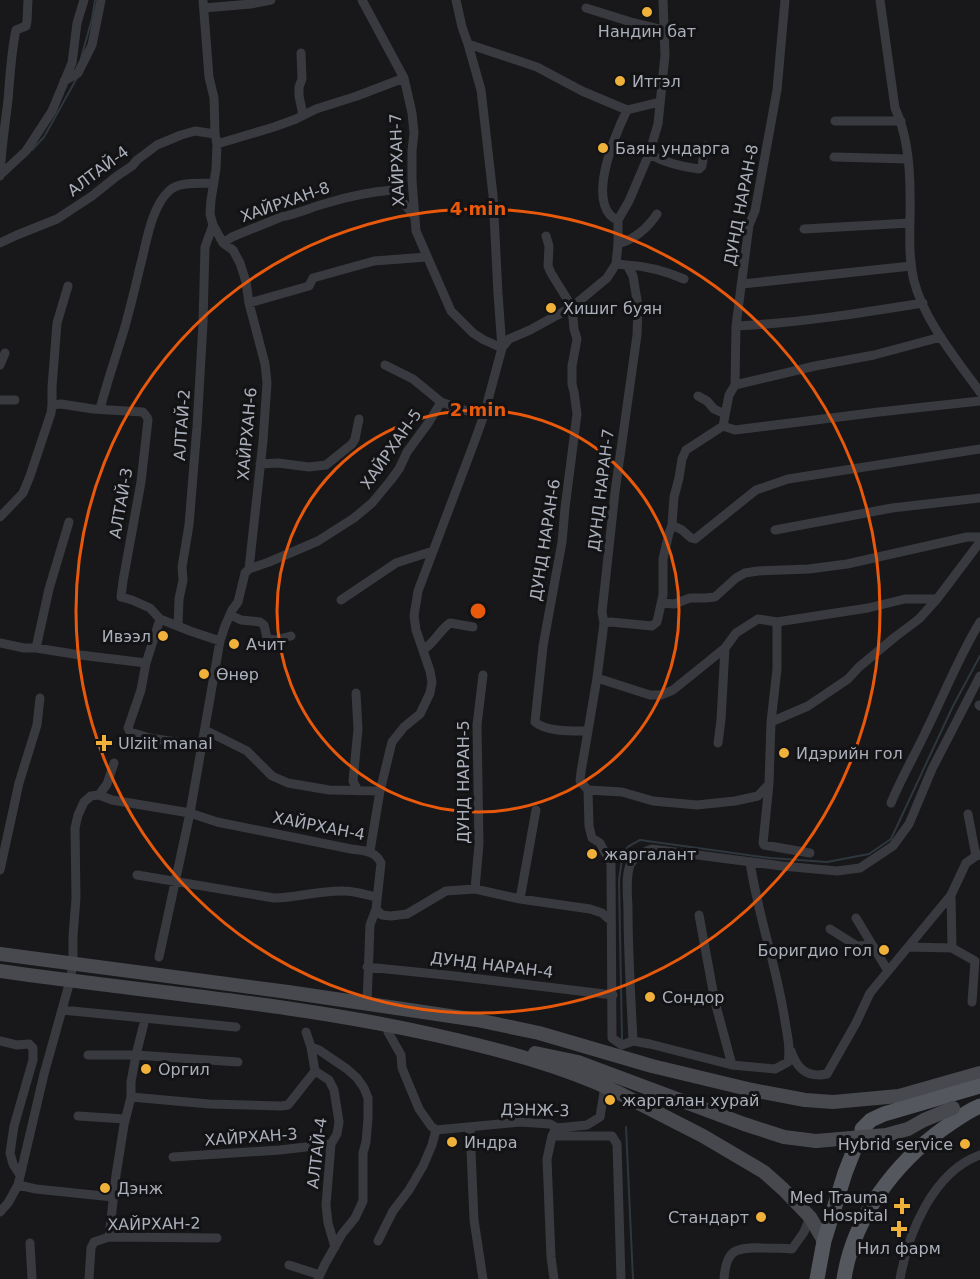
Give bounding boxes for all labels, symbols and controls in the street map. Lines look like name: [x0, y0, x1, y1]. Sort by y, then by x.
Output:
marker: Нандин бат: [640, 5, 654, 19]
place label: Нандин бат: [598, 22, 696, 41]
place label: Итгэл: [632, 72, 681, 91]
marker: Итгэл: [613, 74, 627, 88]
street label: ХАЙРХАН-7: [386, 113, 408, 207]
place label: Баян ундарга: [615, 139, 730, 158]
marker: Баян ундарга: [596, 141, 610, 155]
street label: АЛТАЙ-4: [64, 142, 132, 200]
street label: ДУНД НАРАН-8: [720, 143, 762, 267]
street label: ХАЙРХАН-8: [238, 178, 332, 226]
text: 4 min: [450, 198, 506, 219]
place label: Хишиг буян: [563, 299, 662, 318]
marker: Хишиг буян: [544, 301, 558, 315]
street label: ХАЙРХАН-6: [233, 387, 261, 481]
street label: АЛТАЙ-2: [170, 389, 194, 461]
text: 2 min: [450, 399, 506, 420]
street label: ХАЙРХАН-5: [356, 405, 426, 493]
street label: ДУНД НАРАН-7: [584, 428, 618, 552]
street label: АЛТАЙ-3: [105, 466, 137, 540]
street label: ДУНД НАРАН-6: [526, 478, 564, 602]
centre of rings: [468, 601, 488, 621]
place label: Ивээл: [102, 627, 151, 646]
marker: Ивээл: [156, 629, 170, 643]
place label: Ачит: [246, 635, 286, 654]
marker: Ачит: [227, 637, 241, 651]
place label: Өнөр: [216, 665, 259, 684]
marker: Өнөр: [197, 667, 211, 681]
street label: ДУНД НАРАН-5: [454, 720, 473, 844]
marker: Ulziit manal: [95, 734, 113, 752]
place label: Ulziit manal: [118, 734, 213, 753]
place label: Идэрийн гол: [796, 744, 903, 763]
marker: Идэрийн гол: [777, 746, 791, 760]
street label: ХАЙРХАН-4: [271, 808, 367, 844]
place label: жаргалант: [604, 845, 696, 864]
marker: жаргалант: [585, 847, 599, 861]
place label: Боригдио гол: [758, 941, 872, 960]
marker: Боригдио гол: [877, 943, 891, 957]
street label: ДУНД НАРАН-4: [430, 948, 554, 982]
place label: Сондор: [662, 988, 724, 1007]
marker: Сондор: [643, 990, 657, 1004]
place label: Оргил: [158, 1060, 210, 1079]
marker: Оргил: [139, 1062, 153, 1076]
place label: жаргалан хурай: [622, 1091, 759, 1110]
marker: жаргалан хурай: [603, 1093, 617, 1107]
street label: ДЭНЖ-3: [500, 1100, 570, 1120]
street label: АЛТАЙ-4: [303, 1116, 331, 1190]
street label: ХАЙРХАН-3: [204, 1124, 298, 1150]
place label: Индра: [464, 1133, 517, 1152]
marker: Индра: [445, 1135, 459, 1149]
place label: Hybrid service: [838, 1135, 953, 1154]
marker: Hybrid service: [958, 1137, 972, 1151]
place label: Дэнж: [117, 1179, 163, 1198]
marker: Дэнж: [98, 1181, 112, 1195]
place label: Med Trauma Hospital: [790, 1188, 888, 1225]
marker: Med Trauma Hospital: [893, 1197, 911, 1215]
place label: Стандарт: [668, 1208, 749, 1227]
marker: Стандарт: [754, 1210, 768, 1224]
street label: ХАЙРХАН-2: [107, 1214, 201, 1234]
marker: Нил фарм: [892, 1222, 906, 1236]
place label: Нил фарм: [857, 1239, 941, 1258]

